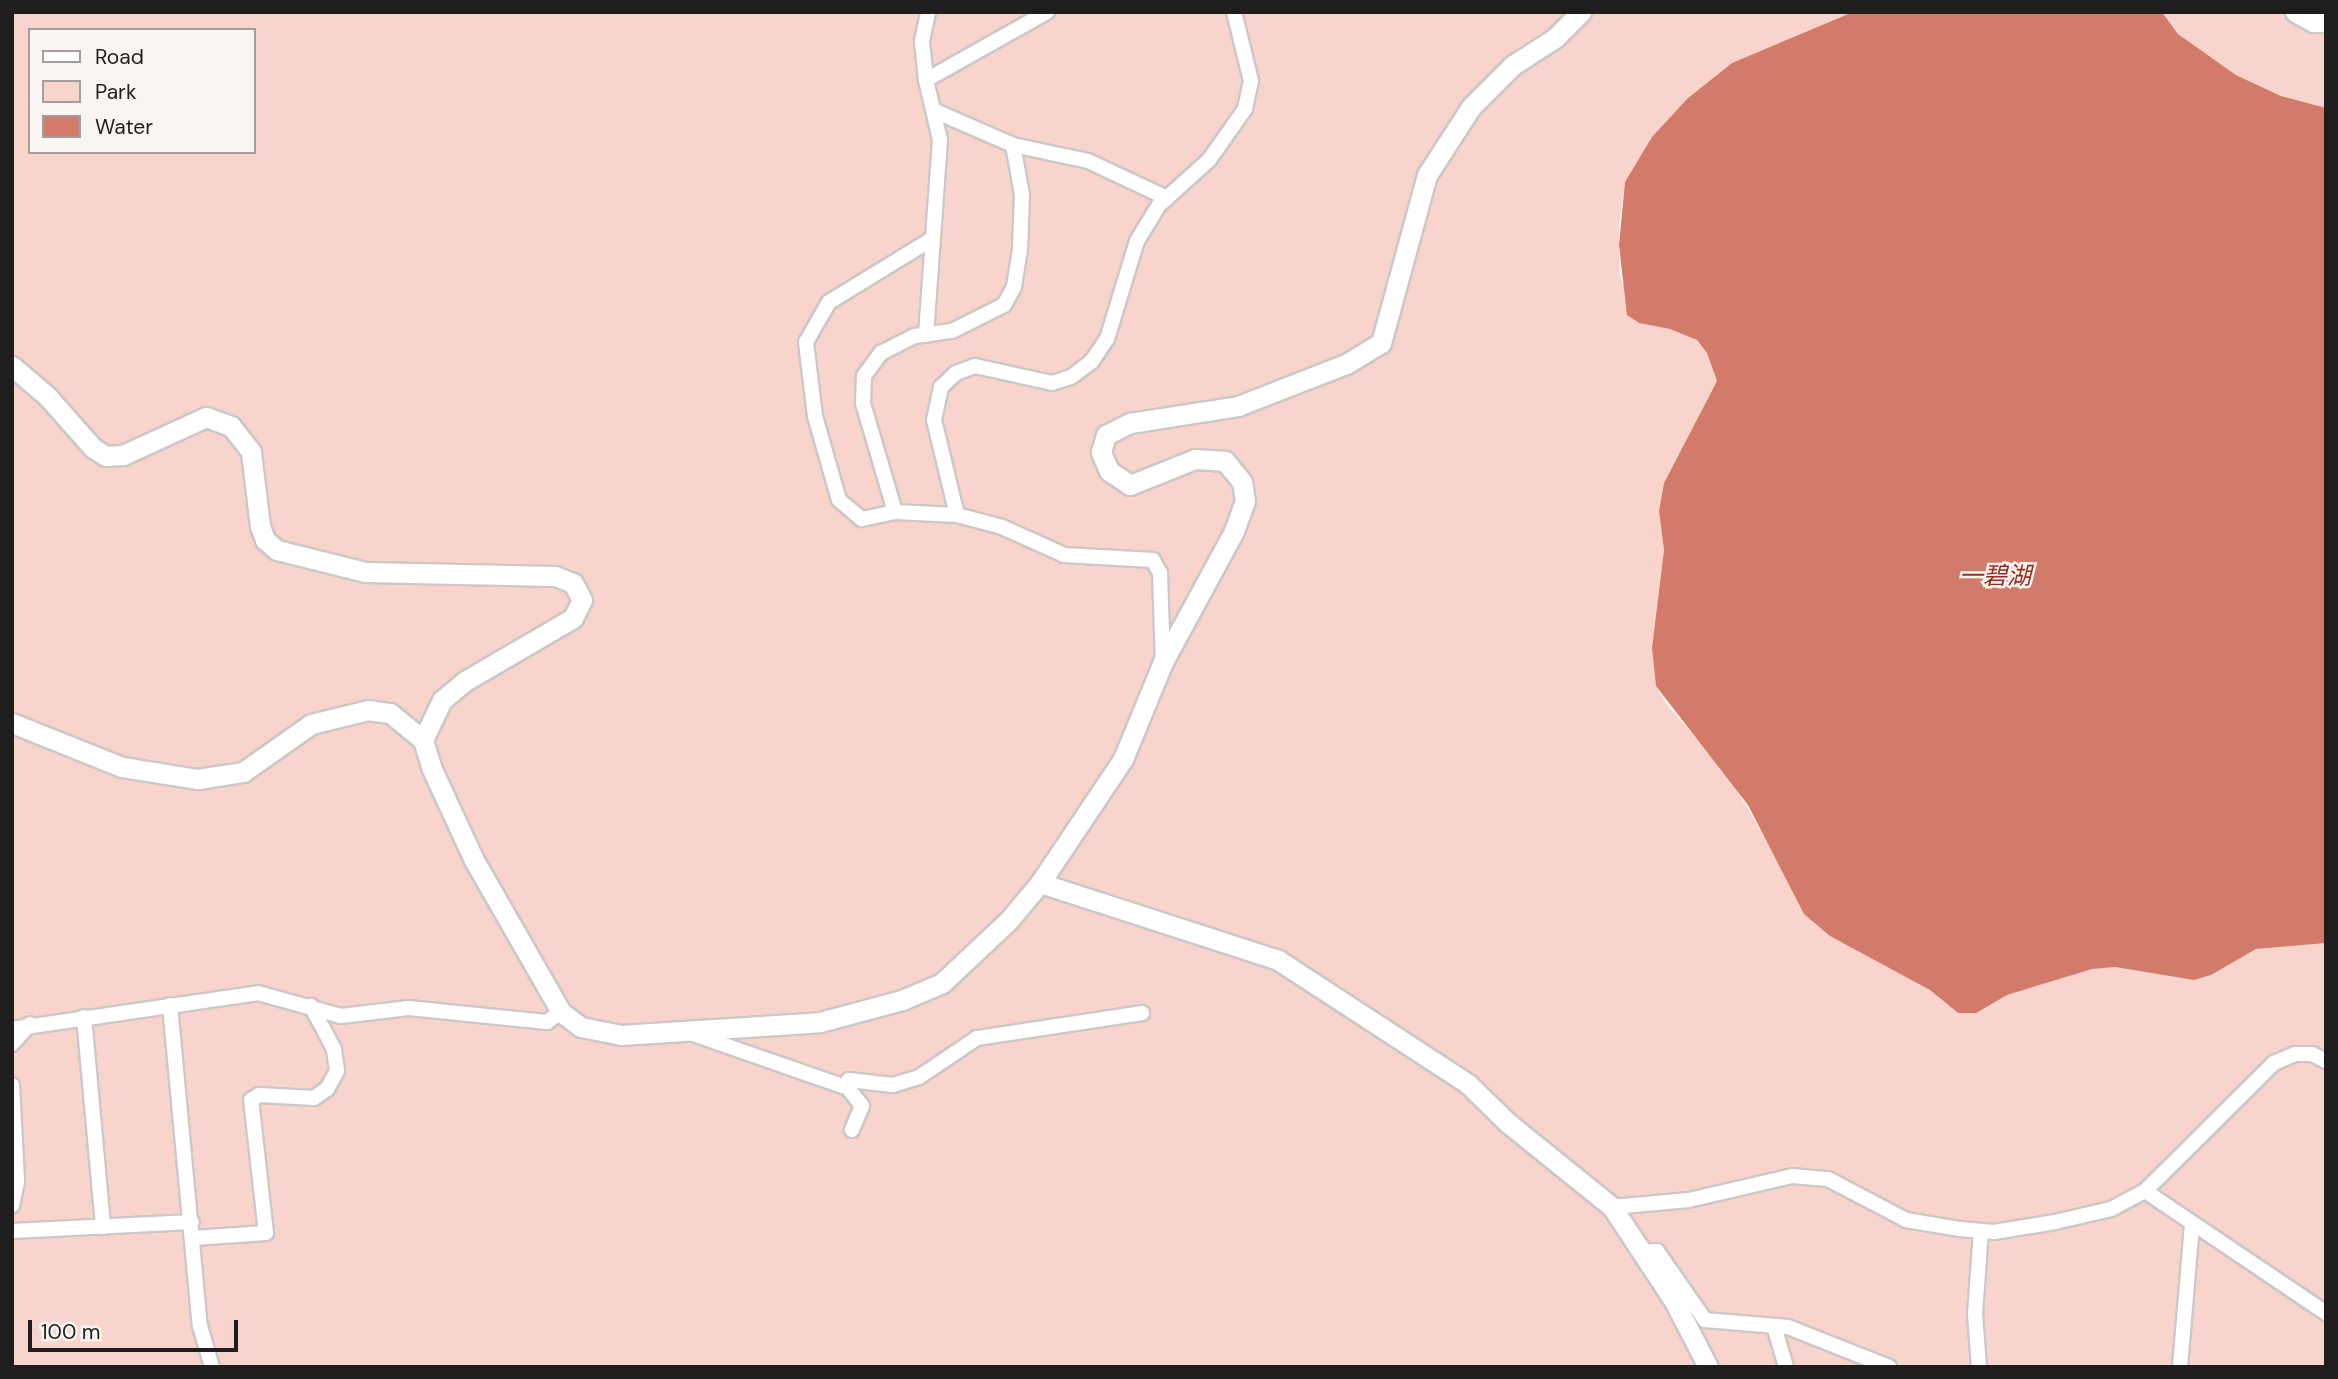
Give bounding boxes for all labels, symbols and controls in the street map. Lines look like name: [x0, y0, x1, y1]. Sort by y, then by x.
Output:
legend: [28, 28, 256, 154]
text: Road: [95, 43, 144, 71]
text: Park: [95, 78, 136, 106]
text: Water: [95, 113, 153, 141]
water label: 一碧湖: [1959, 562, 2031, 590]
scale bar: [32, 1306, 242, 1350]
text: 100 m: [41, 1318, 101, 1346]

